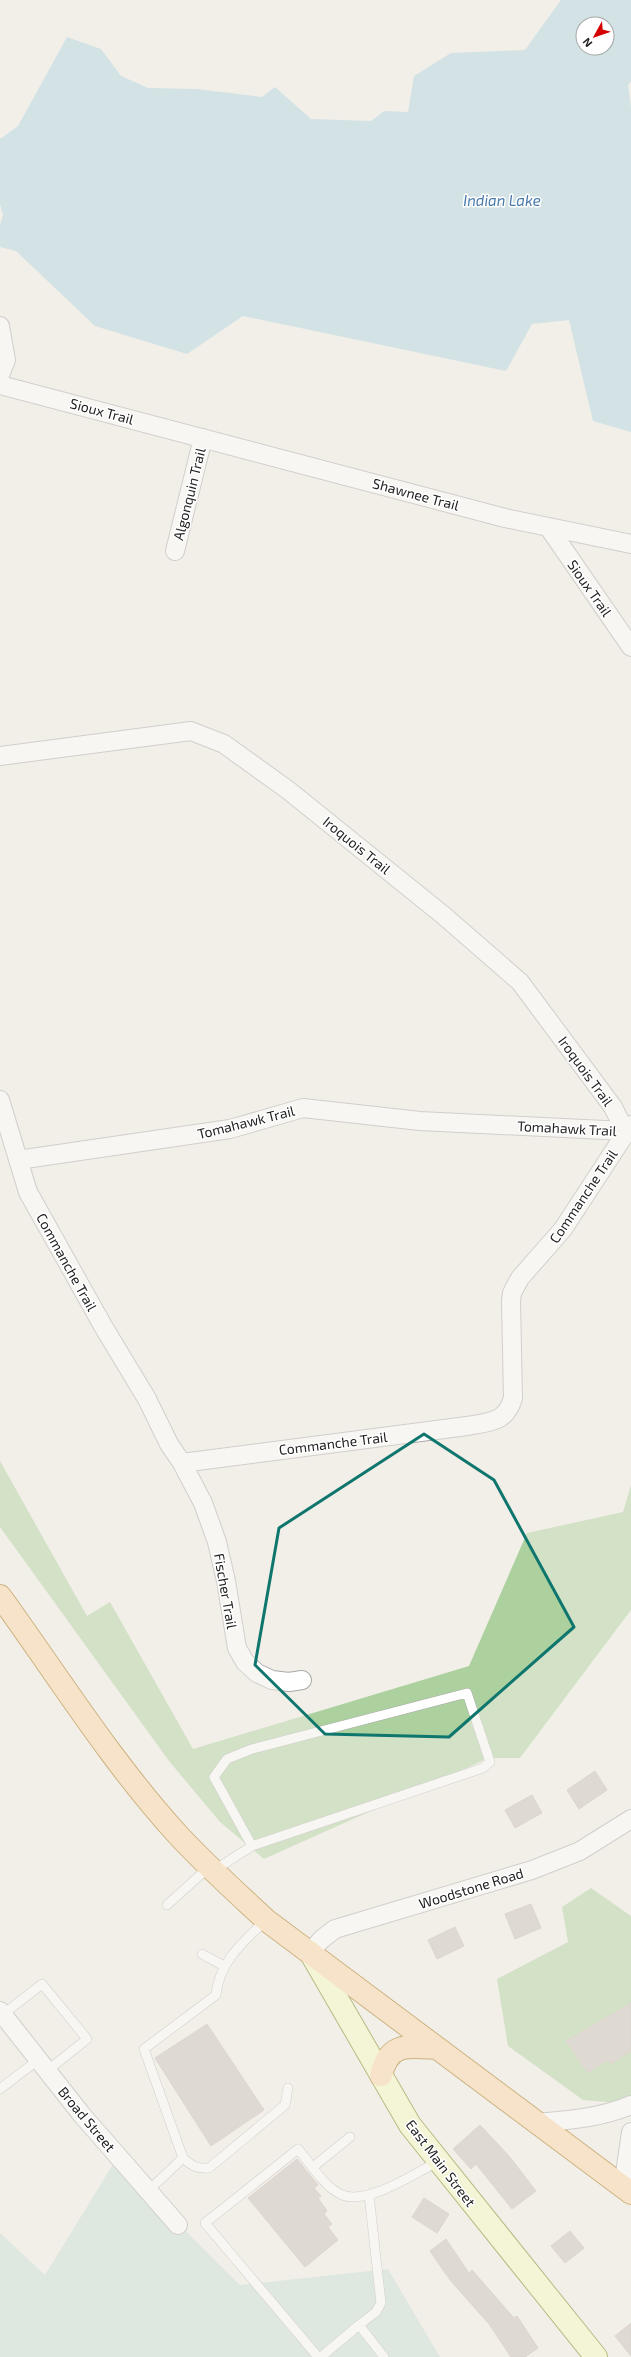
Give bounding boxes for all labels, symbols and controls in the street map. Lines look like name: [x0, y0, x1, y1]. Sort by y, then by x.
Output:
north arrow: [575, 16, 615, 56]
text: N: [579, 35, 594, 50]
water label: Indian Lake: [463, 191, 541, 209]
street label: Sioux Trail: [68, 394, 137, 428]
street label: Algonquin Trail: [169, 445, 209, 542]
street label: Shawnee Trail: [371, 474, 462, 514]
street label: Sioux Trail: [564, 556, 616, 620]
street label: Iroquois Trail: [320, 813, 395, 878]
street label: Iroquois Trail: [555, 1033, 617, 1110]
street label: Tomahawk Trail: [196, 1102, 297, 1142]
street label: Tomahawk Trail: [517, 1117, 618, 1139]
street label: Commanche Trail: [545, 1145, 621, 1246]
street label: Commanche Trail: [33, 1210, 101, 1315]
street label: Commanche Trail: [278, 1428, 389, 1458]
street label: Fischer Trail: [211, 1552, 241, 1631]
street label: Woodstone Road: [417, 1864, 525, 1912]
street label: Broad Street: [55, 2083, 119, 2155]
street label: East Main Street: [403, 2116, 479, 2210]

